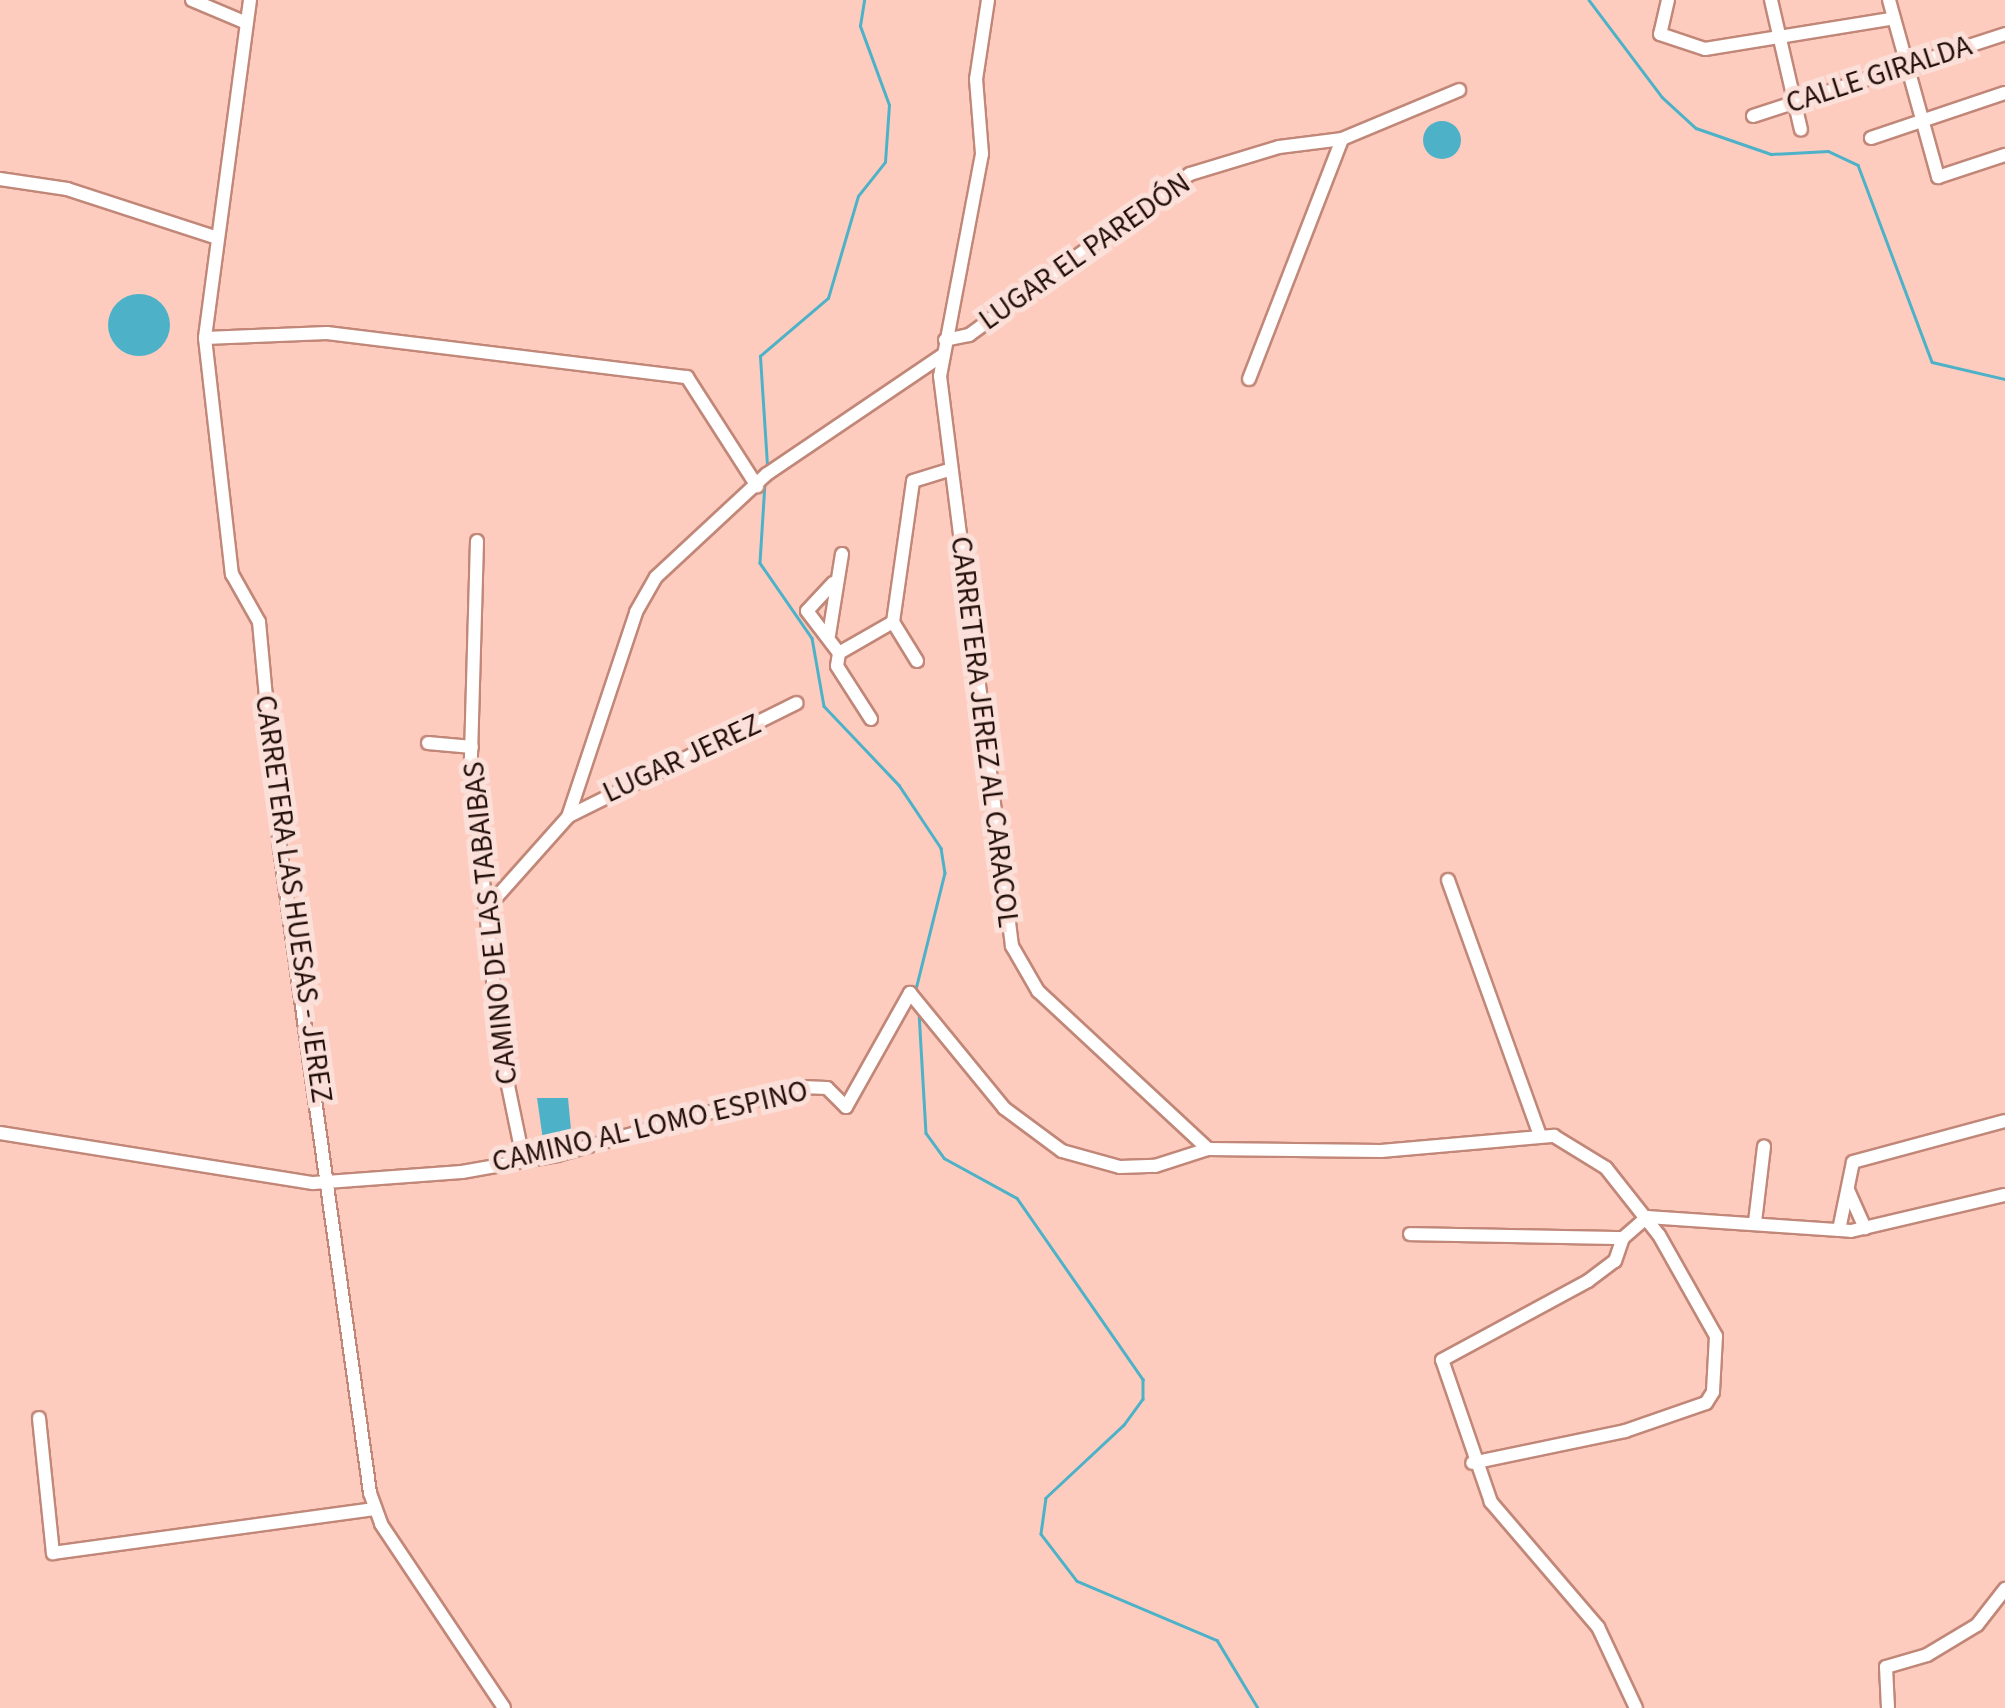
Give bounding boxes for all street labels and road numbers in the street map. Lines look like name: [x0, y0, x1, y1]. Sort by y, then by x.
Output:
street label: CALLE GIRALDA: [1782, 28, 1976, 122]
street label: LUGAR EL PAREDÓN: [972, 166, 1198, 338]
street label: CARRETERA JEREZ AL CARACOL: [942, 534, 1026, 930]
street label: CARRETERA LAS HUESAS - JEREZ: [247, 693, 339, 1105]
street label: LUGAR JEREZ: [597, 707, 767, 811]
street label: CAMINO DE LAS TABAIBAS: [456, 760, 526, 1086]
street label: CAMINO AL LOMO ESPINO: [489, 1073, 811, 1181]

